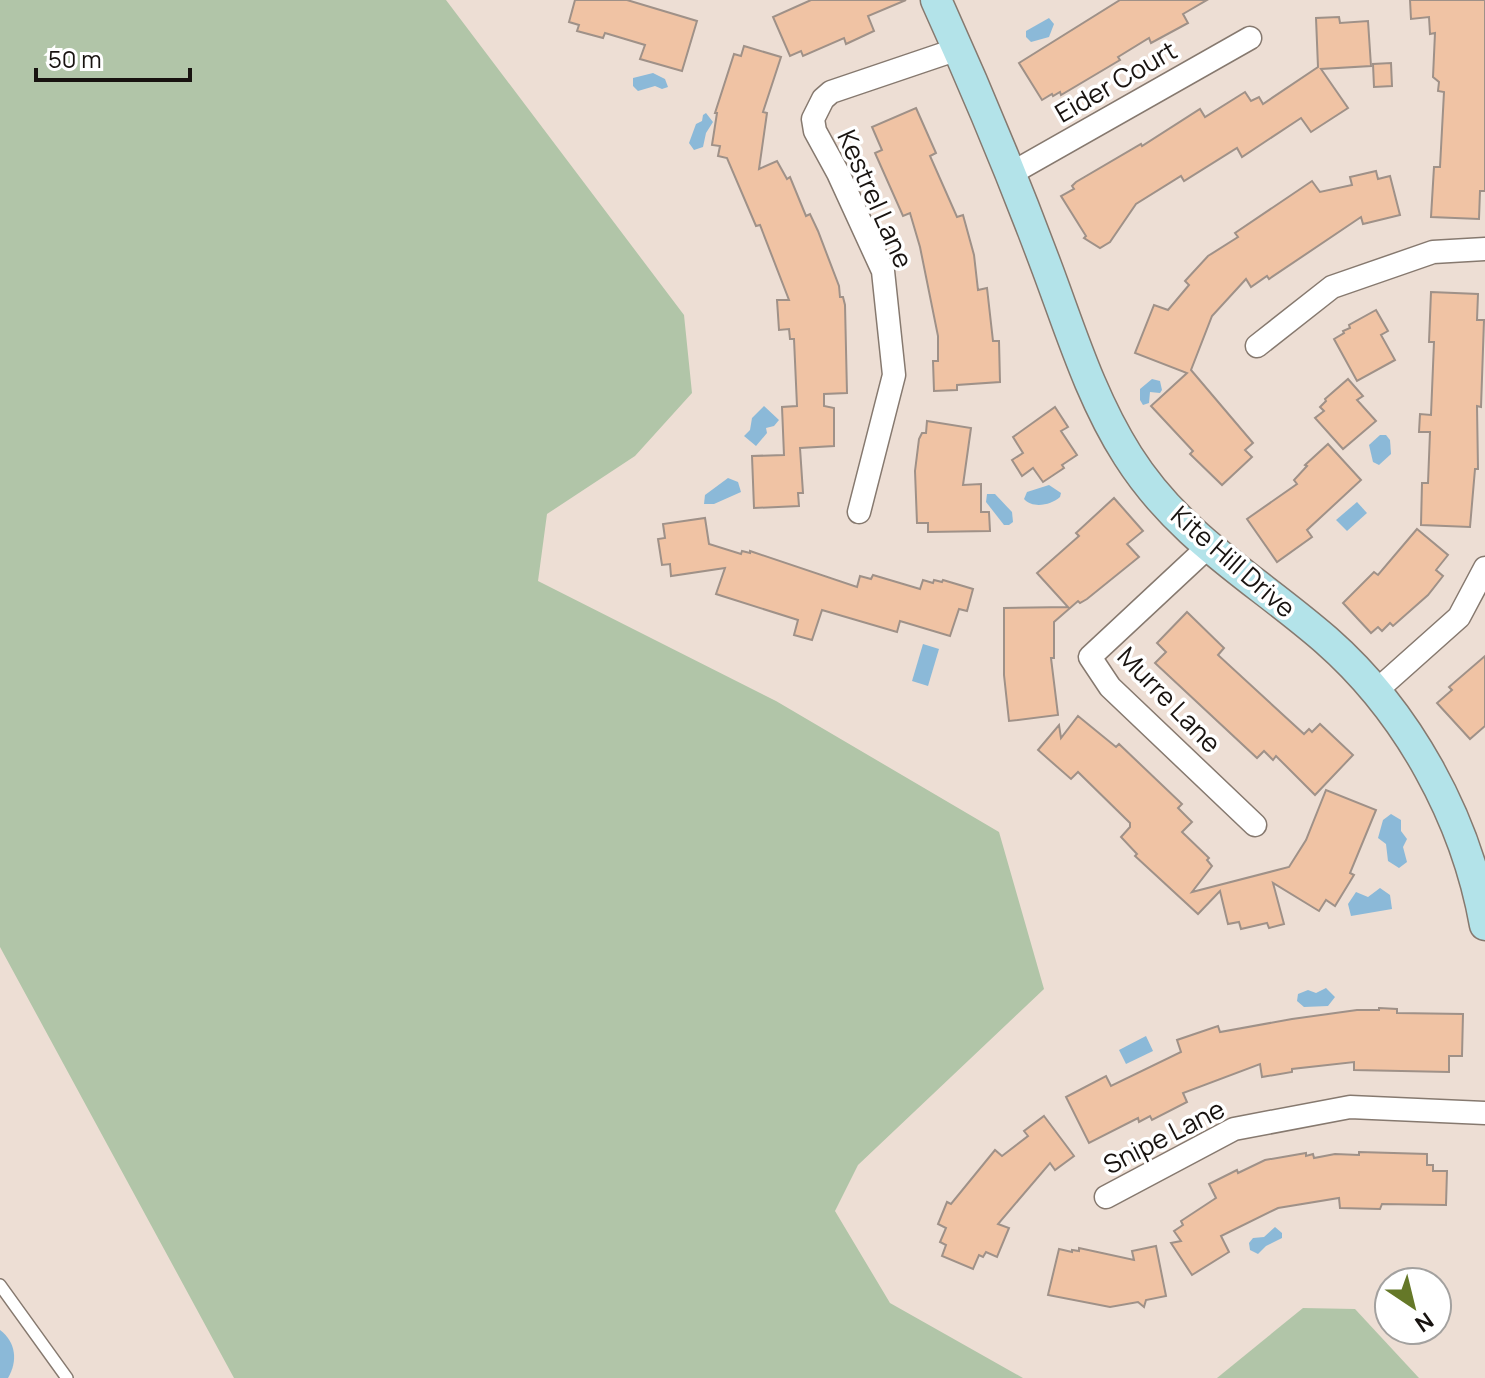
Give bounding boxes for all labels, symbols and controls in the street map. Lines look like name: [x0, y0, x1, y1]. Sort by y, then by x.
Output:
scale bar: [36, 32, 190, 82]
street label: Eider Court: [1048, 32, 1183, 131]
text: 50 m: [48, 42, 102, 75]
street label: Kestrel Lane: [829, 124, 922, 273]
street label: Kite Hill Drive: [1164, 497, 1304, 625]
street label: Murre Lane: [1110, 638, 1229, 760]
street label: Snipe Lane: [1097, 1090, 1230, 1182]
north arrow: [1373, 1266, 1453, 1346]
text: N: [1409, 1306, 1440, 1339]

